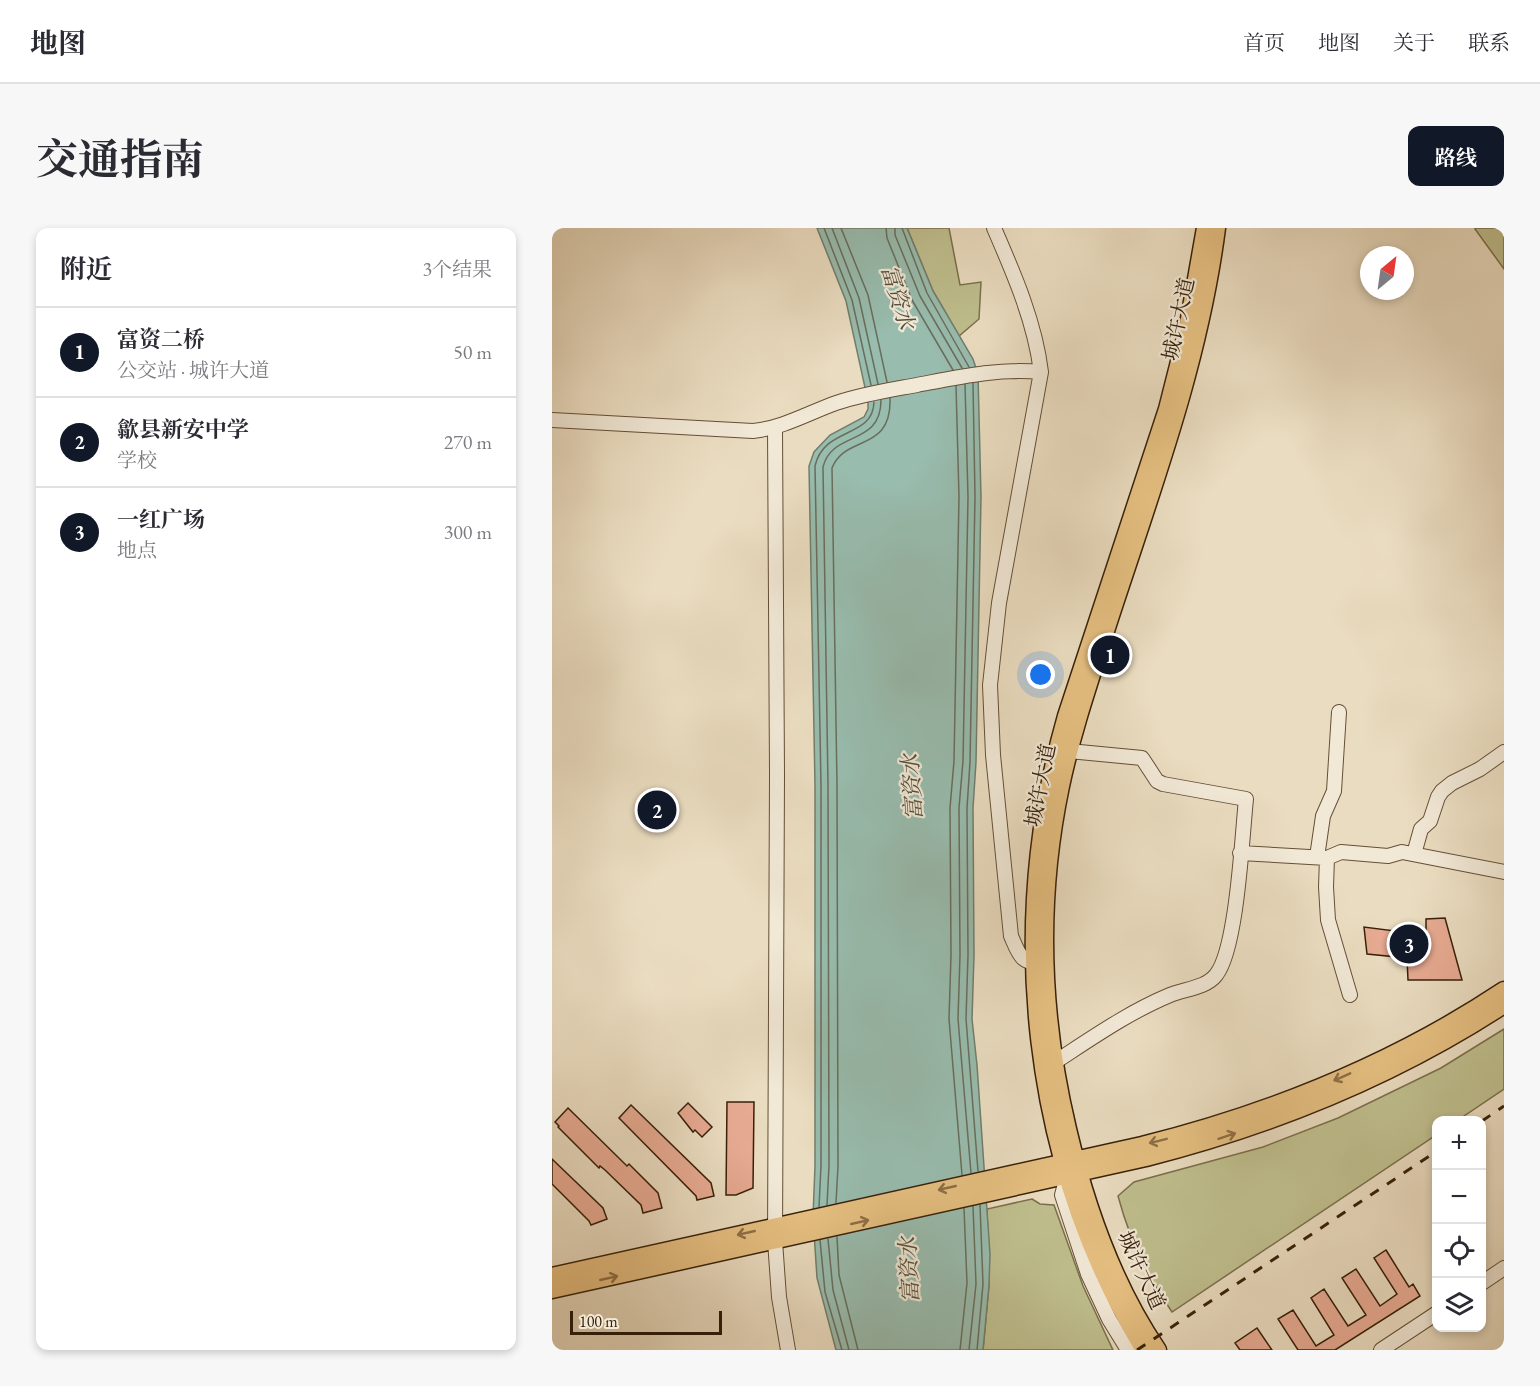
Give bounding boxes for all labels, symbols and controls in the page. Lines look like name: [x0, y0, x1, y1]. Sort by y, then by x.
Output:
text: 地图: [30, 25, 86, 61]
text: 首页: [1243, 29, 1285, 56]
text: 地图: [1318, 29, 1360, 56]
text: 关于: [1393, 29, 1435, 56]
text: 联系: [1468, 29, 1510, 56]
button: 路线: [1408, 126, 1504, 186]
text: 交通指南: [36, 132, 204, 187]
north arrow: [1360, 246, 1414, 300]
text: 附近: [60, 252, 112, 286]
text: 3个结果: [422, 256, 492, 282]
water label: 富资水: [874, 261, 922, 335]
street label: 城许大道: [1156, 275, 1200, 363]
text: 富资二桥: [117, 325, 205, 354]
text: 1: [74, 339, 85, 365]
text: 50 m: [453, 339, 492, 365]
text: 公交站 · 城许大道: [117, 357, 269, 383]
text: 歙县新安中学: [117, 415, 249, 444]
text: 2: [74, 429, 85, 455]
text: 270 m: [444, 429, 492, 455]
text: 学校: [117, 447, 157, 473]
text: 一红广场: [117, 505, 205, 534]
text: 3: [74, 519, 85, 545]
text: 300 m: [444, 519, 492, 545]
text: 地点: [117, 537, 157, 563]
pin: 1: [1090, 632, 1130, 678]
your location: [1026, 660, 1055, 689]
street label: 城许大道: [1019, 741, 1061, 829]
water label: 富资水: [895, 751, 929, 821]
pin: 2: [638, 788, 676, 832]
pin: 3: [1390, 922, 1428, 966]
one-way arrow: [1333, 1072, 1351, 1083]
map controls: [1432, 1116, 1486, 1332]
button: +: [1432, 1116, 1486, 1170]
one-way arrow: [1217, 1129, 1236, 1140]
one-way arrow: [1148, 1136, 1167, 1148]
button: −: [1432, 1170, 1486, 1224]
one-way arrow: [938, 1183, 957, 1195]
one-way arrow: [850, 1215, 869, 1227]
button: locate: [1432, 1224, 1486, 1278]
street label: 城许大道: [1112, 1226, 1172, 1314]
one-way arrow: [737, 1228, 756, 1239]
water label: 富资水: [893, 1234, 925, 1304]
one-way arrow: [599, 1271, 618, 1283]
button: layers: [1432, 1278, 1486, 1332]
scale bar: [570, 1308, 722, 1336]
text: 100 m: [579, 1311, 618, 1332]

